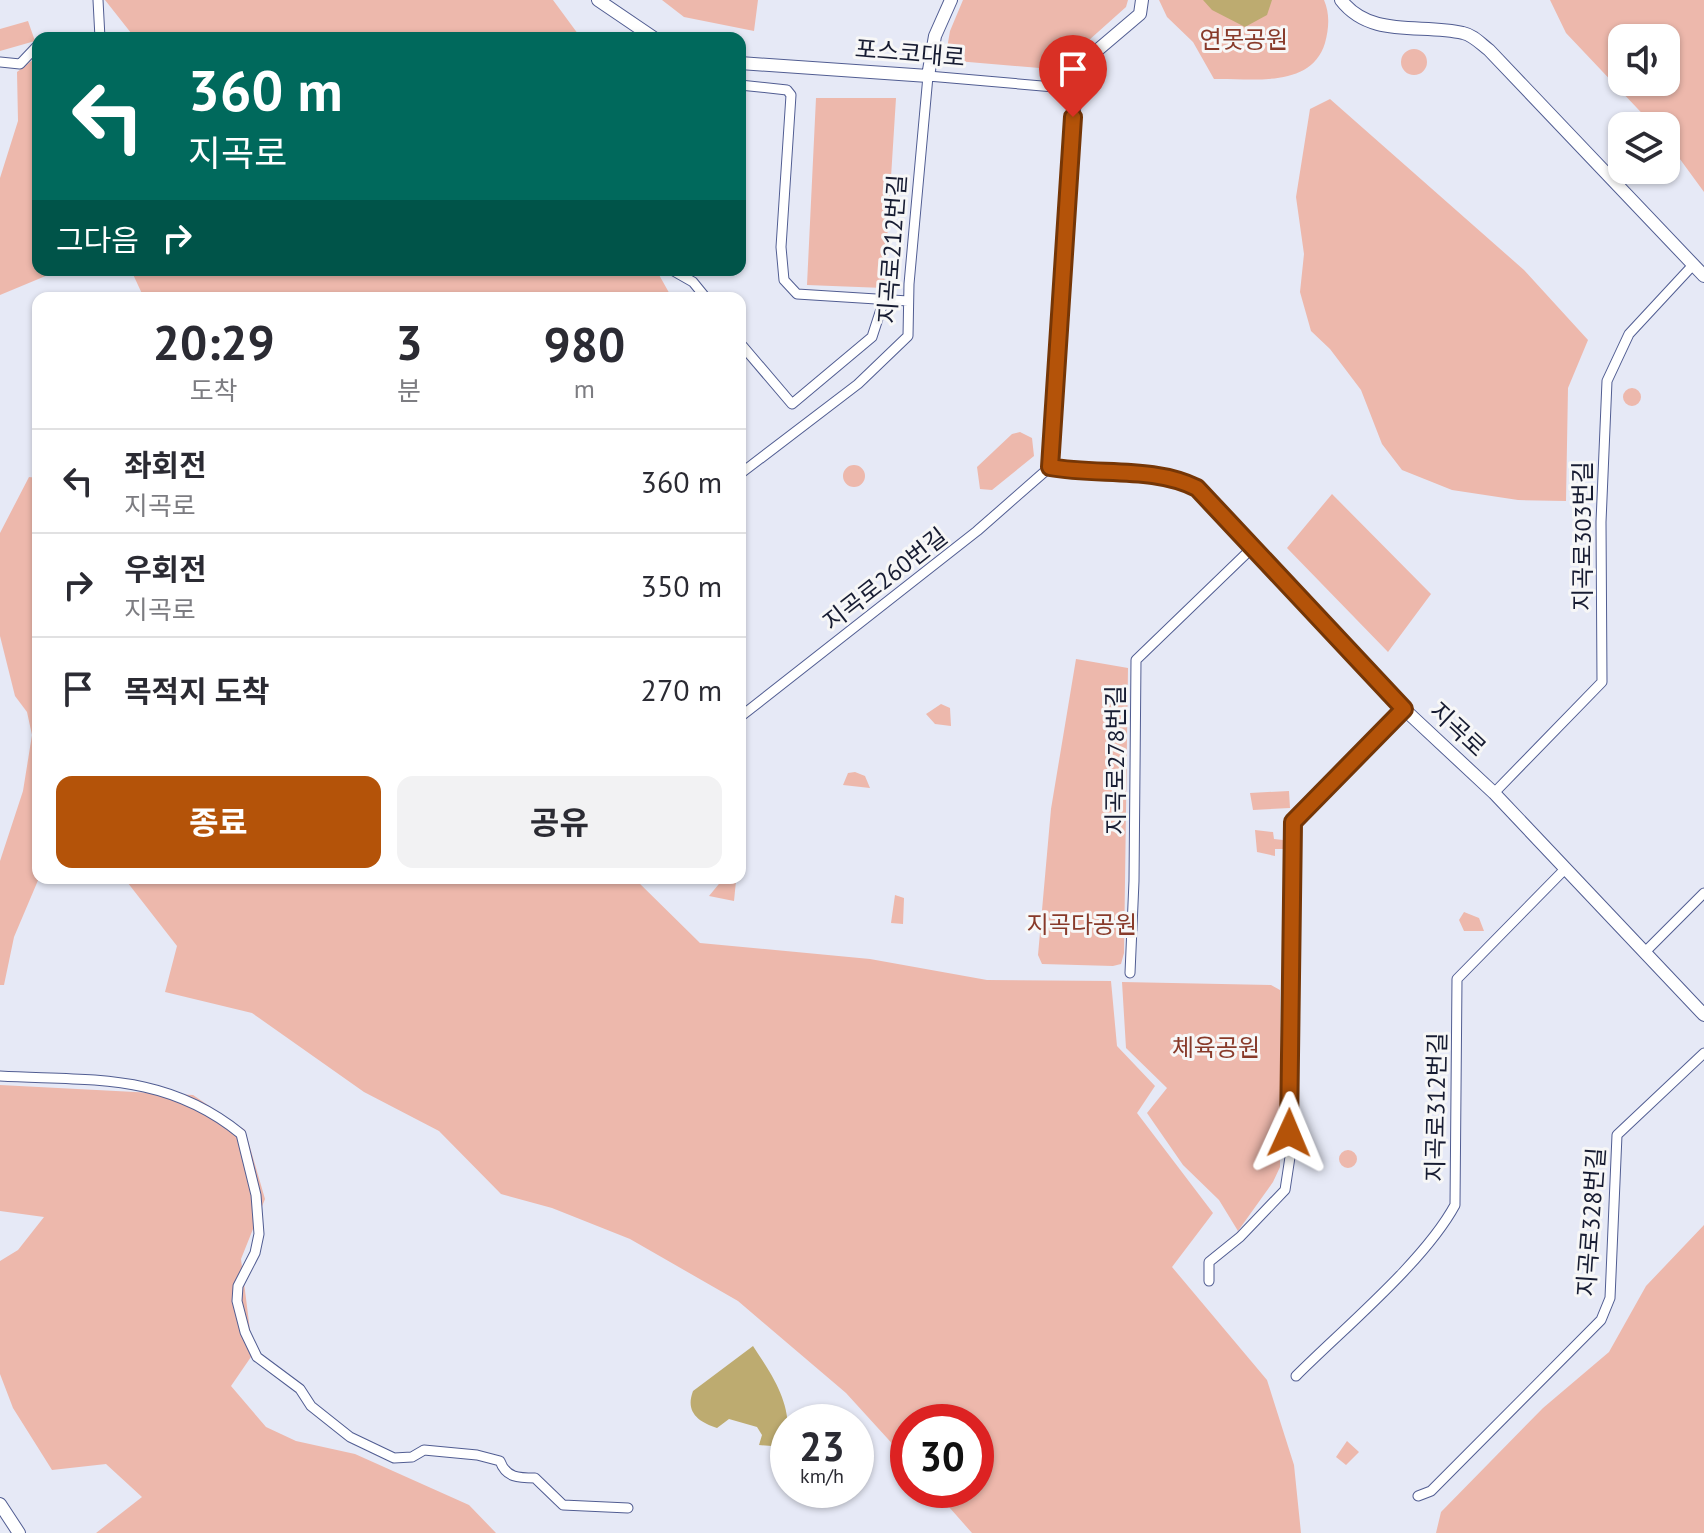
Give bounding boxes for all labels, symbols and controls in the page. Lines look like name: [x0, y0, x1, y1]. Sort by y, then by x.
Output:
park label: 연못공원: [1200, 24, 1288, 55]
map controls: [1608, 24, 1680, 184]
button: sound: [1608, 24, 1680, 96]
street label: 포스코대로: [854, 33, 966, 73]
pin: [1039, 35, 1107, 117]
icon: arrive: [1051, 47, 1095, 91]
text: 360 m: [188, 54, 343, 126]
icon: left: [56, 64, 160, 168]
button: layers: [1608, 112, 1680, 184]
text: 지곡로: [188, 129, 287, 176]
street label: 지곡로212번길: [871, 173, 913, 325]
icon: right: [155, 216, 199, 260]
text: 그다음: [56, 220, 139, 259]
text: 20:29: [153, 311, 275, 373]
text: 3: [395, 311, 423, 373]
text: 980: [543, 313, 625, 375]
text: m: [574, 372, 595, 405]
text: 도착: [190, 374, 238, 407]
text: 분: [397, 374, 421, 407]
text: 좌회전: [124, 445, 207, 484]
icon: left: [56, 459, 100, 503]
street label: 지곡로303번길: [1567, 461, 1598, 611]
text: 360 m: [641, 462, 722, 501]
text: 지곡로: [124, 489, 196, 522]
street label: 지곡로260번길: [816, 521, 954, 637]
text: 우회전: [124, 549, 207, 588]
icon: right: [56, 563, 100, 607]
text: 350 m: [641, 566, 722, 605]
text: 지곡로: [124, 593, 196, 626]
icon: arrive: [56, 667, 100, 711]
text: 270 m: [641, 670, 722, 709]
text: 목적지 도착: [124, 671, 270, 710]
street label: 지곡로278번길: [1100, 685, 1131, 835]
street label: 지곡로: [1423, 695, 1493, 763]
button: 종료: [56, 776, 381, 868]
button: 공유: [397, 776, 722, 868]
park label: 지곡다공원: [1027, 909, 1137, 940]
park label: 체육공원: [1172, 1032, 1260, 1063]
street label: 지곡로312번길: [1419, 1032, 1453, 1182]
position arrow: [1247, 1091, 1331, 1175]
street label: 지곡로328번길: [1570, 1146, 1612, 1298]
speed limit sign: 30: [890, 1404, 994, 1508]
text: 23: [799, 1420, 845, 1472]
text: km/h: [800, 1463, 844, 1489]

